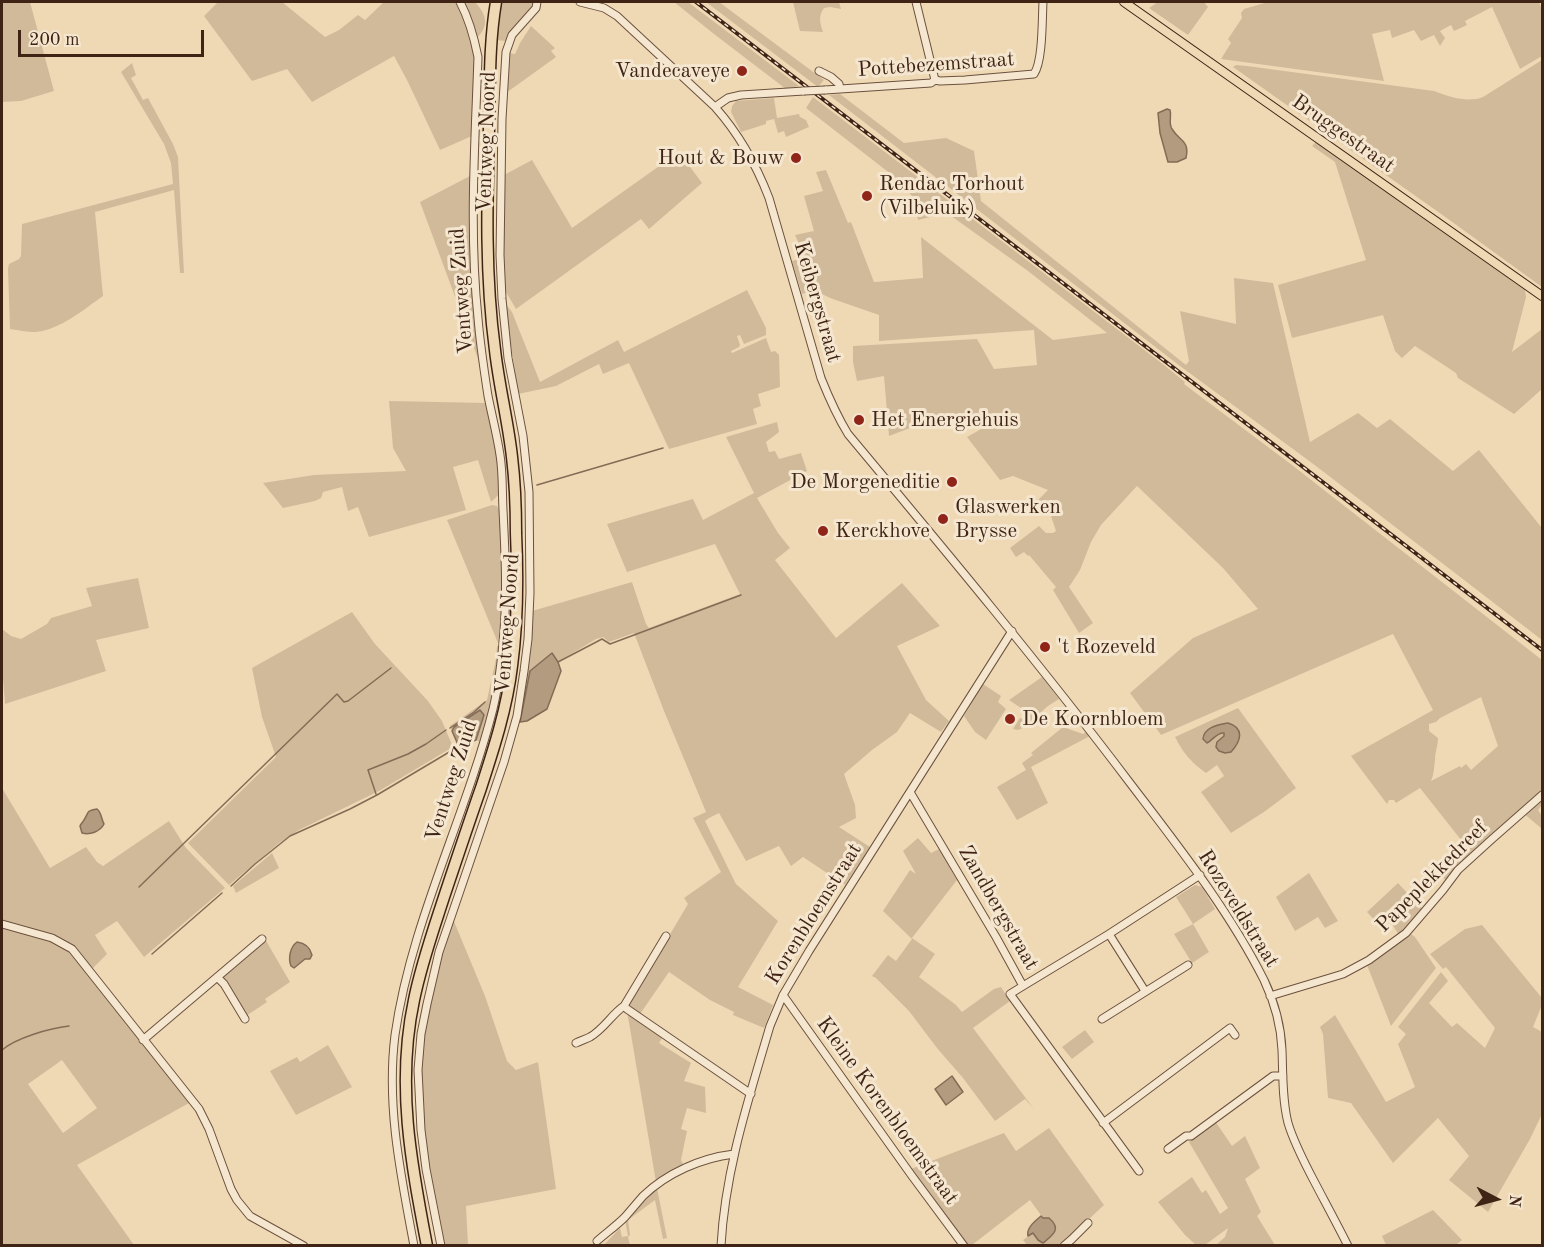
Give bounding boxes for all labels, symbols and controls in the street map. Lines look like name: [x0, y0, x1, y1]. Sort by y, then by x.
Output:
scale bar: [21, 18, 207, 56]
text: 200 m: [29, 31, 80, 49]
street label: Pottebezemstraat: [857, 47, 1015, 83]
place label: Vandecaveye: [615, 58, 730, 84]
marker: Vandecaveye: [735, 64, 749, 78]
street label: Ventweg Noord: [472, 71, 502, 213]
street label: Bruggestraat: [1287, 89, 1399, 179]
place label: Hout & Bouw: [658, 145, 784, 171]
marker: Hout & Bouw: [789, 151, 803, 165]
place label: Rendac Torhout (Vilbeluik): [879, 171, 1024, 221]
marker: Rendac Torhout (Vilbeluik): [860, 189, 874, 203]
street label: Ventweg Zuid: [445, 227, 479, 355]
street label: Keibergstraat: [788, 239, 846, 365]
place label: Het Energiehuis: [871, 407, 1019, 433]
marker: Het Energiehuis: [852, 413, 866, 427]
place label: De Morgeneditie: [790, 469, 940, 495]
marker: De Morgeneditie: [945, 475, 959, 489]
place label: Glaswerken Brysse: [955, 494, 1061, 544]
marker: Glaswerken Brysse: [936, 512, 950, 526]
place label: Kerckhove: [835, 518, 930, 544]
marker: Kerckhove: [816, 524, 830, 538]
street label: Ventweg Noord: [491, 553, 525, 695]
place label: 't Rozeveld: [1057, 634, 1156, 660]
marker: 't Rozeveld: [1038, 640, 1052, 654]
place label: De Koornbloem: [1022, 706, 1164, 732]
marker: De Koornbloem: [1003, 712, 1017, 726]
street label: Ventweg Zuid: [421, 717, 483, 845]
street label: Papeplekkedreef: [1371, 816, 1493, 938]
street label: Korenbloemstraat: [760, 839, 868, 989]
street label: Zandbergstraat: [952, 841, 1044, 975]
street label: Rozeveldstraat: [1192, 846, 1284, 972]
street label: Kleine Korenbloemstraat: [810, 1012, 964, 1210]
north arrow: [1466, 1169, 1526, 1229]
text: N: [1505, 1194, 1522, 1208]

